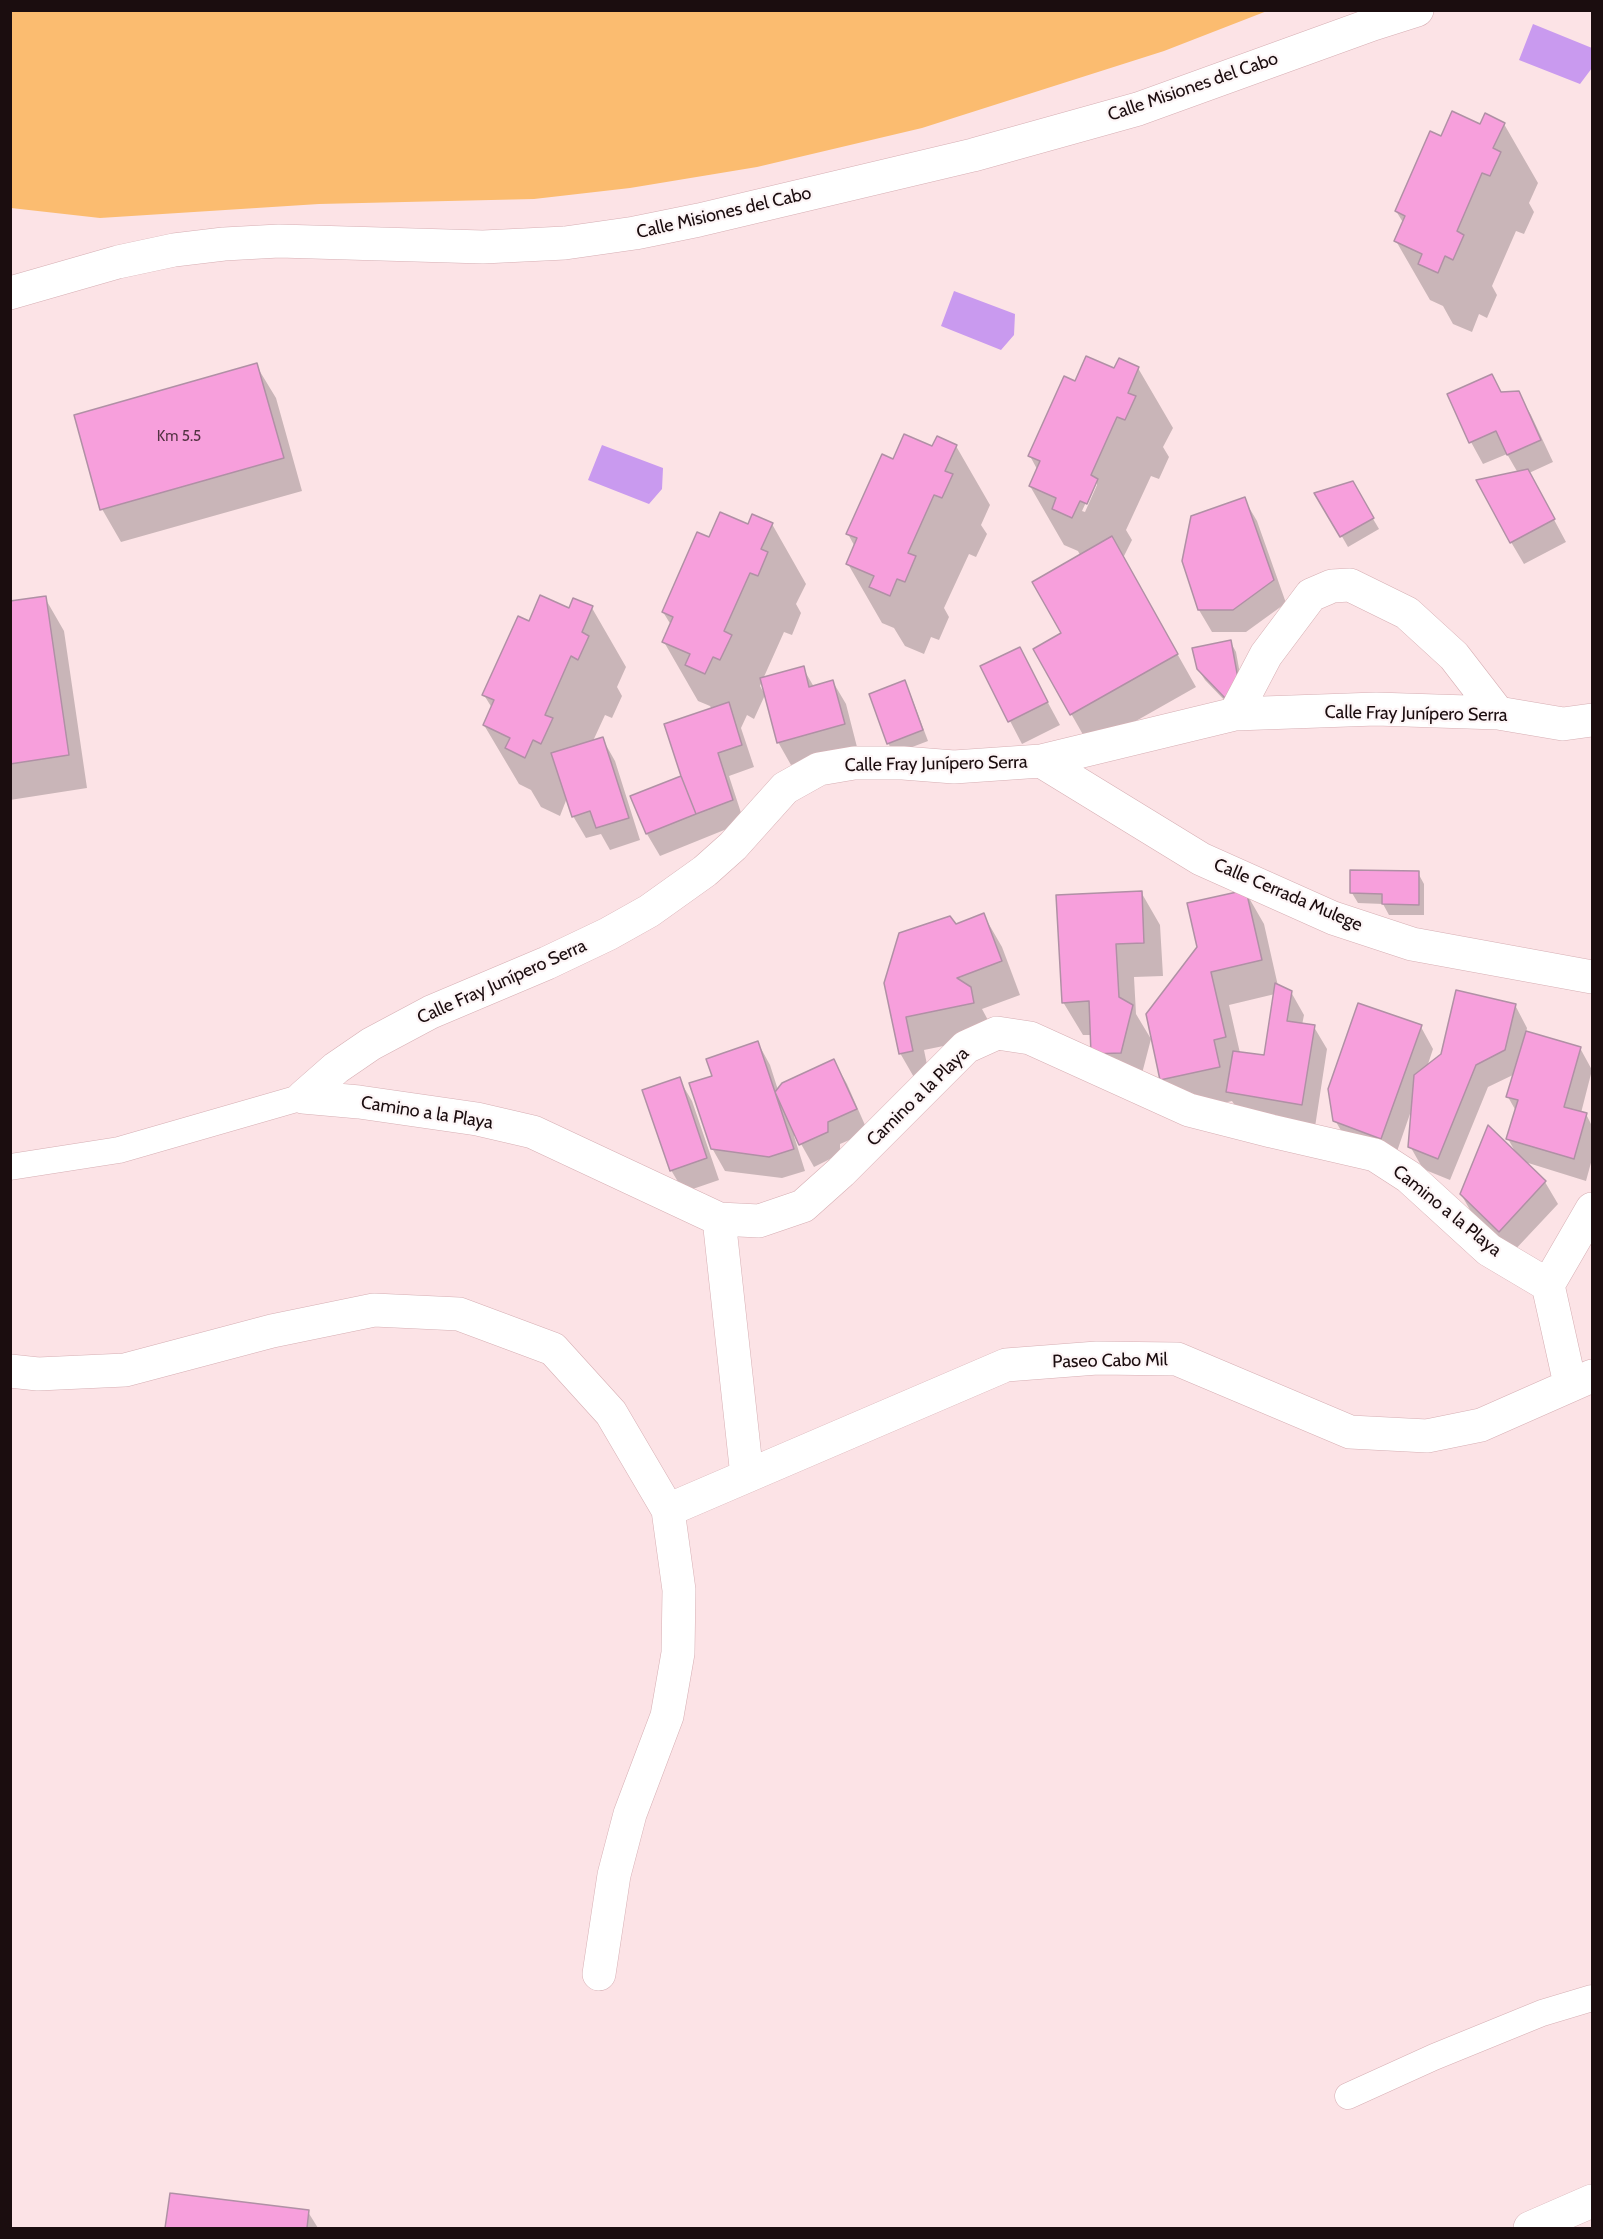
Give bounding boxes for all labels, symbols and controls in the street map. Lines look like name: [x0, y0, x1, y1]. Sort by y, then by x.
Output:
street label: Calle Misiones del Cabo: [1105, 48, 1281, 126]
street label: Calle Misiones del Cabo: [634, 182, 814, 244]
house number: Km 5.5: [157, 428, 201, 446]
street label: Calle Fray Junípero Serra: [1324, 702, 1508, 726]
street label: Calle Fray Junípero Serra: [844, 752, 1028, 776]
street label: Calle Cerrada Mulege: [1210, 854, 1366, 936]
street label: Calle Fray Junípero Serra: [414, 935, 590, 1029]
street label: Camino a la Playa: [863, 1043, 973, 1151]
street label: Camino a la Playa: [359, 1092, 495, 1134]
street label: Camino a la Playa: [1388, 1161, 1506, 1261]
street label: Paseo Cabo Mil: [1052, 1349, 1168, 1373]

